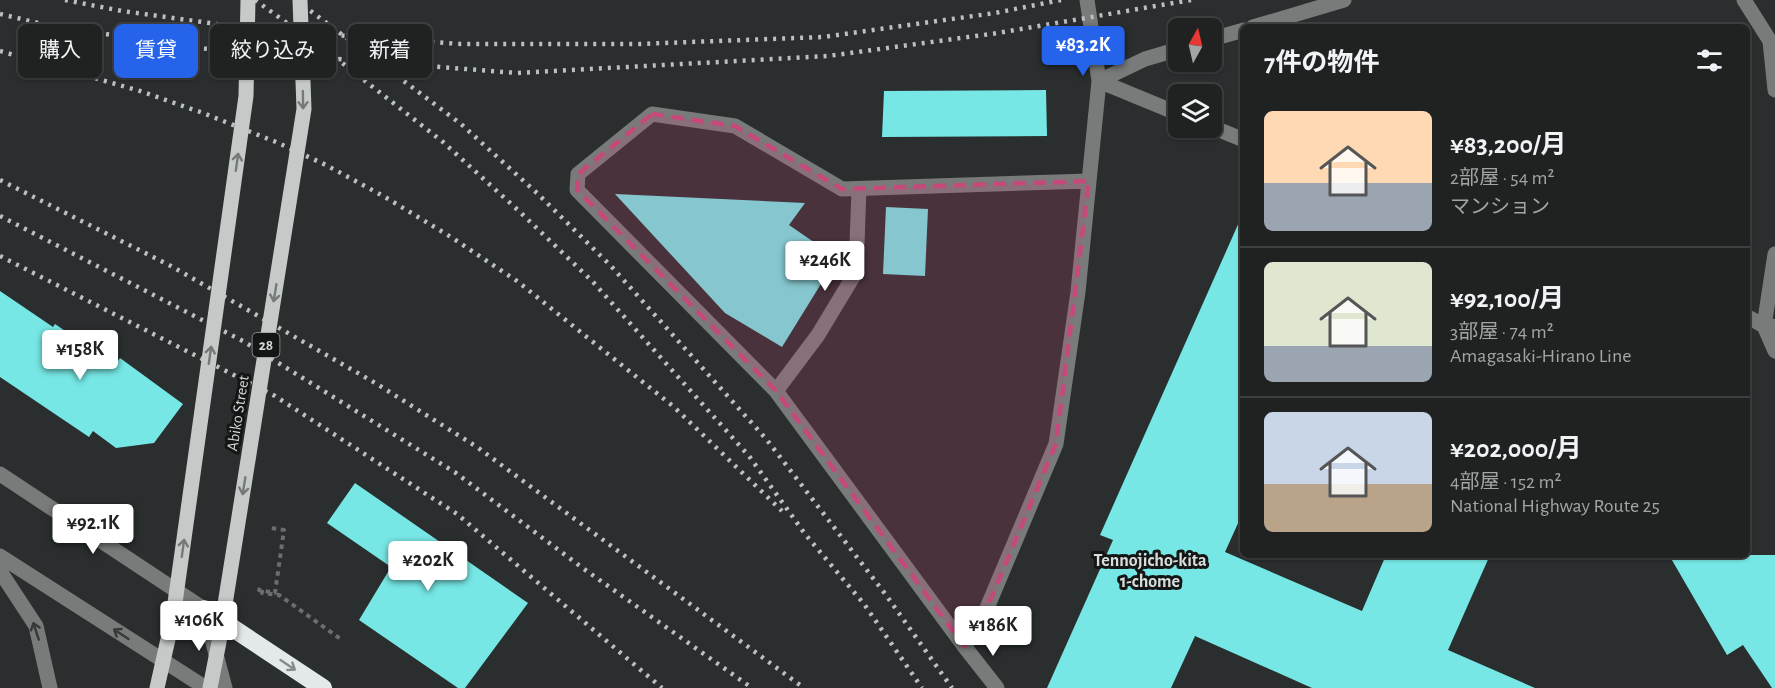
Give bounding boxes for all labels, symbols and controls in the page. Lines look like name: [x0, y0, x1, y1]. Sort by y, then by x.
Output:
north arrow: [1168, 18, 1222, 72]
map controls: [1168, 18, 1222, 138]
chip: 購入: [18, 24, 102, 78]
chip: 賃貸: [114, 24, 198, 78]
chip: 絞り込み: [210, 24, 336, 78]
chip: 新着: [348, 24, 432, 78]
pin: ¥83.2K: [1034, 26, 1132, 77]
text: ¥83.2K: [1056, 35, 1110, 55]
icon: filters: [1693, 44, 1726, 77]
text: 7件の物件: [1264, 50, 1379, 76]
button: layers: [1168, 84, 1222, 138]
one-way arrow: [297, 90, 309, 110]
text: ¥83,200/月: [1450, 132, 1566, 158]
icon: home: [1312, 135, 1384, 207]
one-way arrow: [232, 152, 243, 172]
text: 2部屋 · 54 m²: [1450, 168, 1555, 188]
text: マンション: [1450, 197, 1550, 217]
pin: ¥246K: [783, 241, 867, 292]
text: ¥246K: [799, 250, 851, 270]
one-way arrow: [269, 283, 280, 303]
icon: home: [1312, 286, 1384, 358]
text: ¥92,100/月: [1450, 286, 1564, 312]
text: 3部屋 · 74 m²: [1450, 322, 1554, 342]
pin: ¥158K: [38, 330, 122, 381]
road number: 28: [252, 333, 280, 357]
text: ¥158K: [56, 339, 104, 359]
one-way arrow: [204, 346, 215, 365]
text: Amagasaki-Hirano Line: [1450, 346, 1631, 366]
street label: Abiko Street: [224, 374, 252, 452]
icon: home: [1312, 436, 1384, 508]
text: ¥202,000/月: [1450, 436, 1582, 462]
text: 4部屋 · 152 m²: [1450, 472, 1561, 492]
one-way arrow: [238, 475, 249, 495]
text: National Highway Route 25: [1450, 496, 1660, 516]
pin: ¥92.1K: [44, 504, 142, 555]
text: ¥92.1K: [66, 513, 120, 533]
one-way arrow: [177, 539, 188, 558]
pin: ¥202K: [386, 541, 470, 592]
text: ¥202K: [402, 550, 454, 570]
district label: Tennojicho-kita 1-chome: [1093, 552, 1207, 591]
pin: ¥106K: [157, 601, 241, 652]
pin: ¥186K: [951, 606, 1035, 657]
text: ¥106K: [174, 610, 224, 630]
text: ¥186K: [969, 615, 1017, 635]
one-way arrow: [30, 622, 41, 641]
one-way arrow: [113, 627, 130, 639]
one-way arrow: [279, 659, 296, 671]

